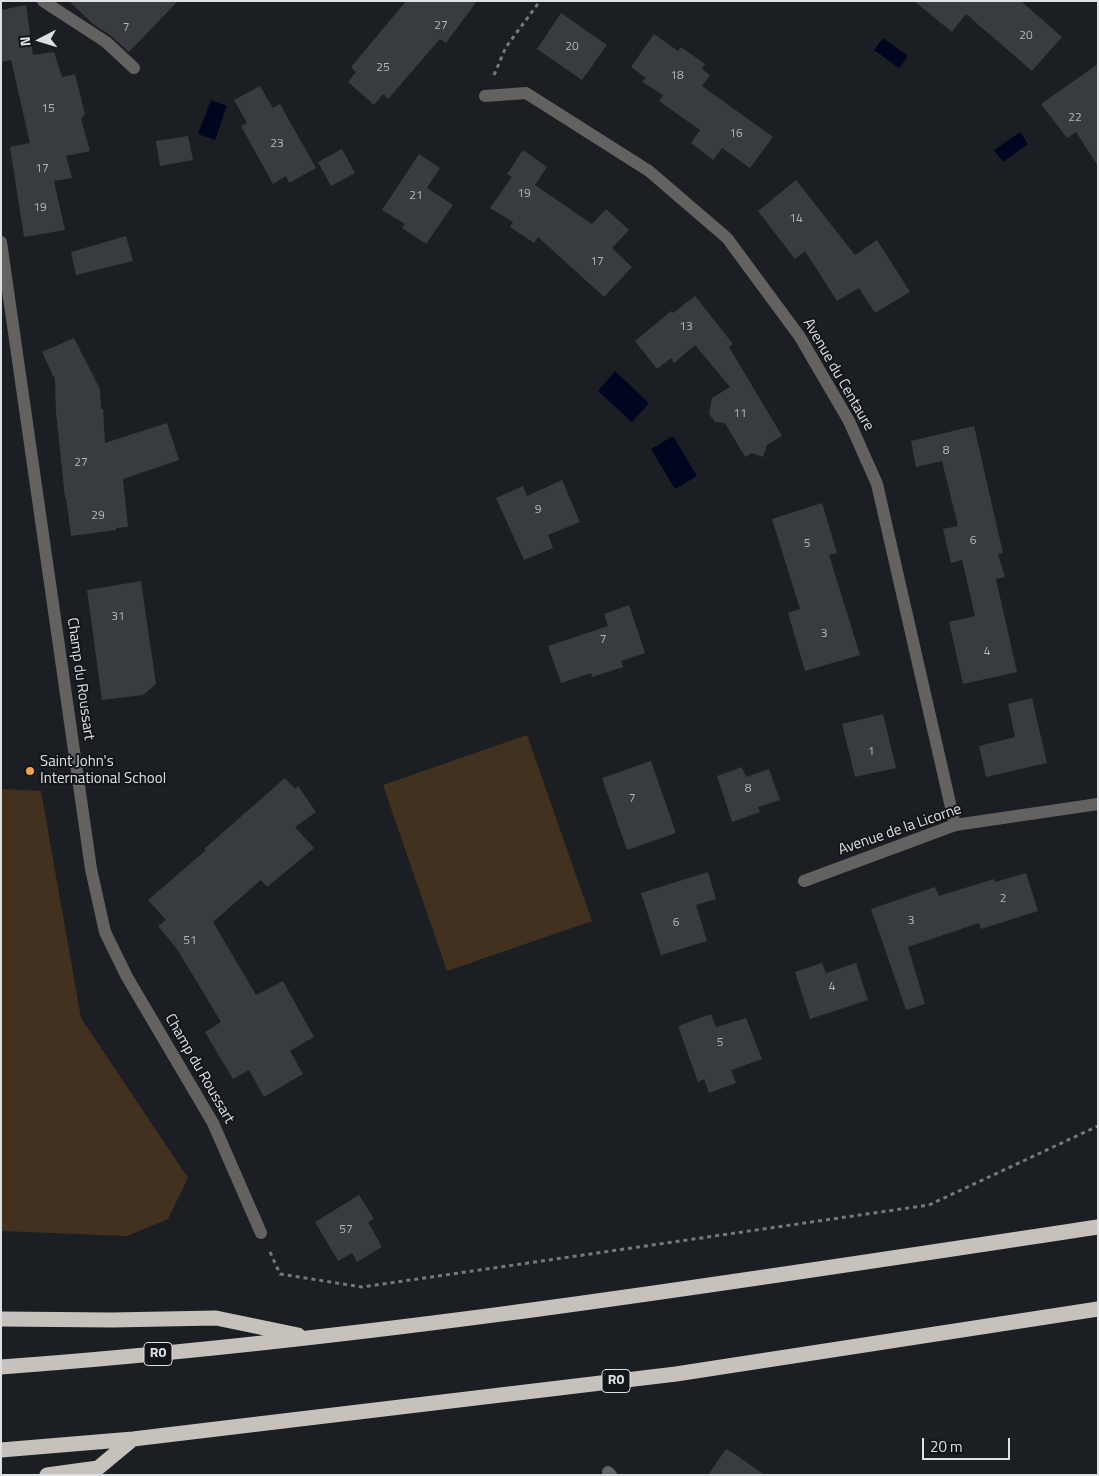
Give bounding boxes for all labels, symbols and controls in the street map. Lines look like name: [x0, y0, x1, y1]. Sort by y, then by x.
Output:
north arrow: [15, 15, 65, 65]
house number: 27: [434, 19, 448, 33]
house number: 7: [123, 21, 129, 35]
house number: 20: [1019, 29, 1033, 43]
text: N: [14, 36, 35, 47]
house number: 20: [565, 40, 579, 54]
house number: 25: [376, 61, 390, 75]
house number: 18: [670, 69, 684, 83]
house number: 15: [41, 102, 55, 116]
house number: 22: [1068, 111, 1082, 125]
house number: 16: [729, 127, 743, 141]
house number: 23: [270, 137, 284, 151]
house number: 17: [35, 162, 49, 176]
house number: 19: [517, 187, 531, 201]
house number: 21: [409, 189, 423, 203]
house number: 19: [33, 201, 47, 215]
house number: 14: [789, 212, 803, 226]
house number: 17: [590, 255, 604, 269]
street label: Avenue du Centaure: [799, 316, 877, 434]
house number: 13: [679, 320, 693, 334]
house number: 11: [733, 407, 747, 421]
house number: 8: [943, 444, 949, 458]
house number: 27: [74, 456, 88, 470]
house number: 9: [535, 503, 541, 517]
house number: 29: [91, 509, 105, 523]
house number: 6: [970, 534, 976, 548]
house number: 5: [804, 537, 810, 551]
house number: 31: [111, 610, 125, 624]
street label: Champ du Roussart: [62, 617, 98, 741]
house number: 3: [821, 627, 827, 641]
house number: 7: [600, 633, 606, 647]
house number: 4: [984, 645, 990, 659]
house number: 1: [868, 745, 874, 759]
place label: Saint John's International School: [40, 753, 166, 788]
marker: Saint John's International School: [24, 765, 36, 777]
house number: 8: [745, 782, 751, 796]
house number: 7: [629, 792, 635, 806]
street label: Avenue de la Licorne: [836, 800, 964, 860]
house number: 2: [1000, 892, 1006, 906]
house number: 3: [908, 914, 914, 928]
house number: 6: [673, 916, 679, 930]
house number: 51: [183, 934, 197, 948]
house number: 4: [829, 980, 835, 994]
street label: Champ du Roussart: [160, 1011, 238, 1127]
house number: 5: [717, 1036, 723, 1050]
house number: 57: [339, 1223, 353, 1237]
road number: R0: [144, 1342, 172, 1366]
road number: R0: [602, 1370, 630, 1392]
scale bar: [924, 1428, 1012, 1460]
text: 20 m: [930, 1435, 963, 1458]

